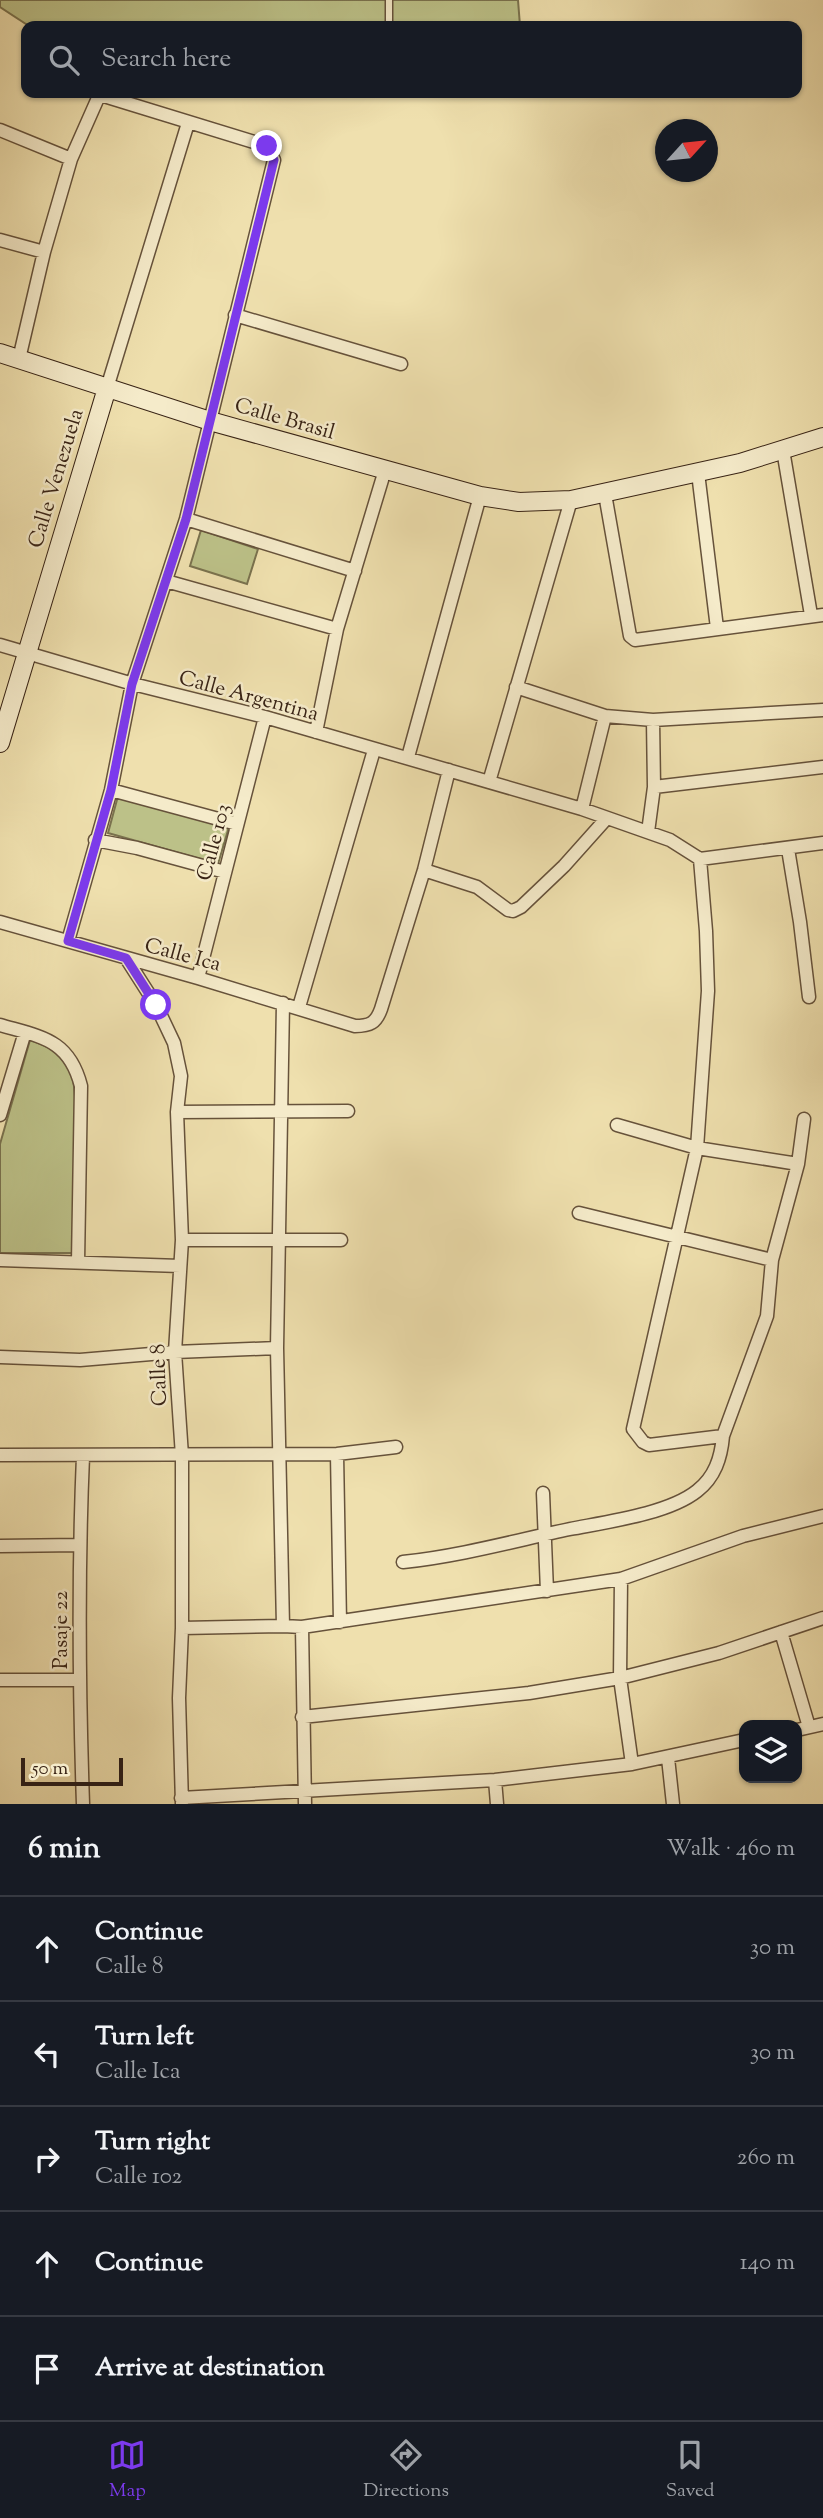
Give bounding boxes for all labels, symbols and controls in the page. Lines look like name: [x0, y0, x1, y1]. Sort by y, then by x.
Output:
search box: [21, 21, 802, 98]
icon: search: [45, 41, 83, 79]
text: Search here: [101, 41, 231, 78]
north arrow: [655, 119, 718, 182]
route end: [251, 130, 282, 161]
street label: Calle Brasil: [231, 391, 338, 449]
street label: Calle Venezuela: [22, 405, 92, 552]
street label: Calle Argentina: [175, 664, 322, 730]
street label: Calle 103: [190, 801, 240, 884]
street label: Calle Ica: [141, 931, 224, 981]
route start: [140, 989, 171, 1020]
street label: Calle 8: [144, 1343, 176, 1407]
street label: Pasaje 22: [47, 1590, 77, 1669]
map controls: [739, 1720, 802, 1783]
button: layers: [739, 1720, 802, 1783]
scale bar: [21, 1755, 122, 1787]
text: 50 m: [32, 1756, 68, 1783]
text: 6 min: [28, 1828, 100, 1871]
text: Walk · 460 m: [667, 1833, 795, 1866]
text: Continue: [95, 1914, 203, 1951]
icon: ahead: [28, 1930, 66, 1968]
text: 30 m: [750, 1932, 795, 1965]
text: Calle 8: [95, 1951, 164, 1984]
text: Turn left: [95, 2019, 194, 2056]
icon: left: [28, 2035, 66, 2073]
text: 30 m: [750, 2037, 795, 2070]
text: Calle Ica: [95, 2056, 181, 2089]
text: Turn right: [95, 2124, 210, 2161]
icon: right: [28, 2140, 66, 2178]
text: 260 m: [737, 2142, 795, 2175]
text: Calle 102: [95, 2161, 182, 2194]
icon: ahead: [28, 2245, 66, 2283]
text: Continue: [95, 2245, 203, 2282]
text: 140 m: [740, 2247, 795, 2280]
icon: arrive: [28, 2350, 66, 2388]
text: Arrive at destination: [95, 2350, 325, 2387]
tab: Map: [108, 2436, 146, 2505]
tab: Directions: [363, 2436, 449, 2505]
tab: Saved: [666, 2436, 715, 2505]

